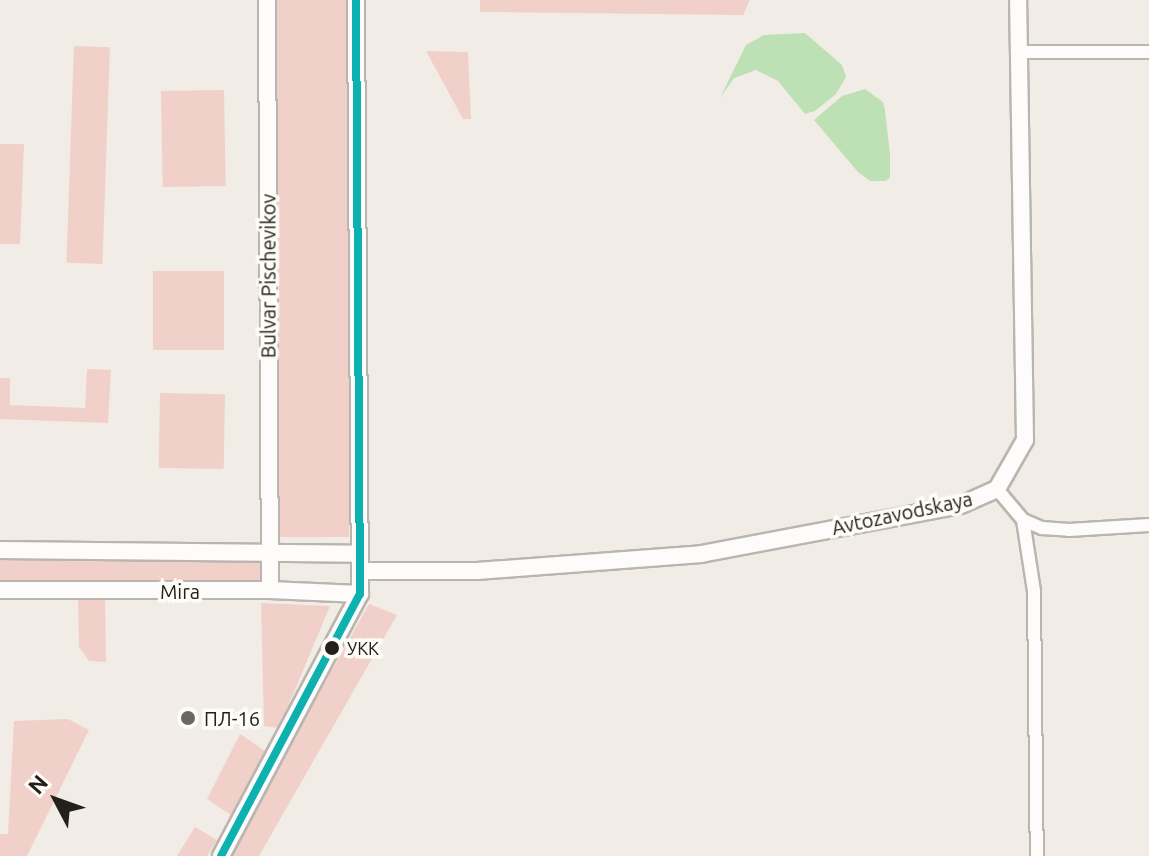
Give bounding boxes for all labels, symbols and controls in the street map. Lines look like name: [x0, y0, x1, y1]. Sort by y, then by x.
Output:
street label: Bulvar Pischevikov: [256, 194, 280, 358]
street label: Avtozavodskaya: [829, 486, 975, 540]
street label: Mira: [160, 579, 200, 603]
place label: УКК: [347, 637, 379, 659]
marker: УКК: [324, 640, 340, 656]
place label: ПЛ-16: [204, 706, 260, 730]
marker: ПЛ-16: [179, 709, 197, 727]
north arrow: [16, 760, 96, 840]
text: N: [23, 770, 52, 798]

